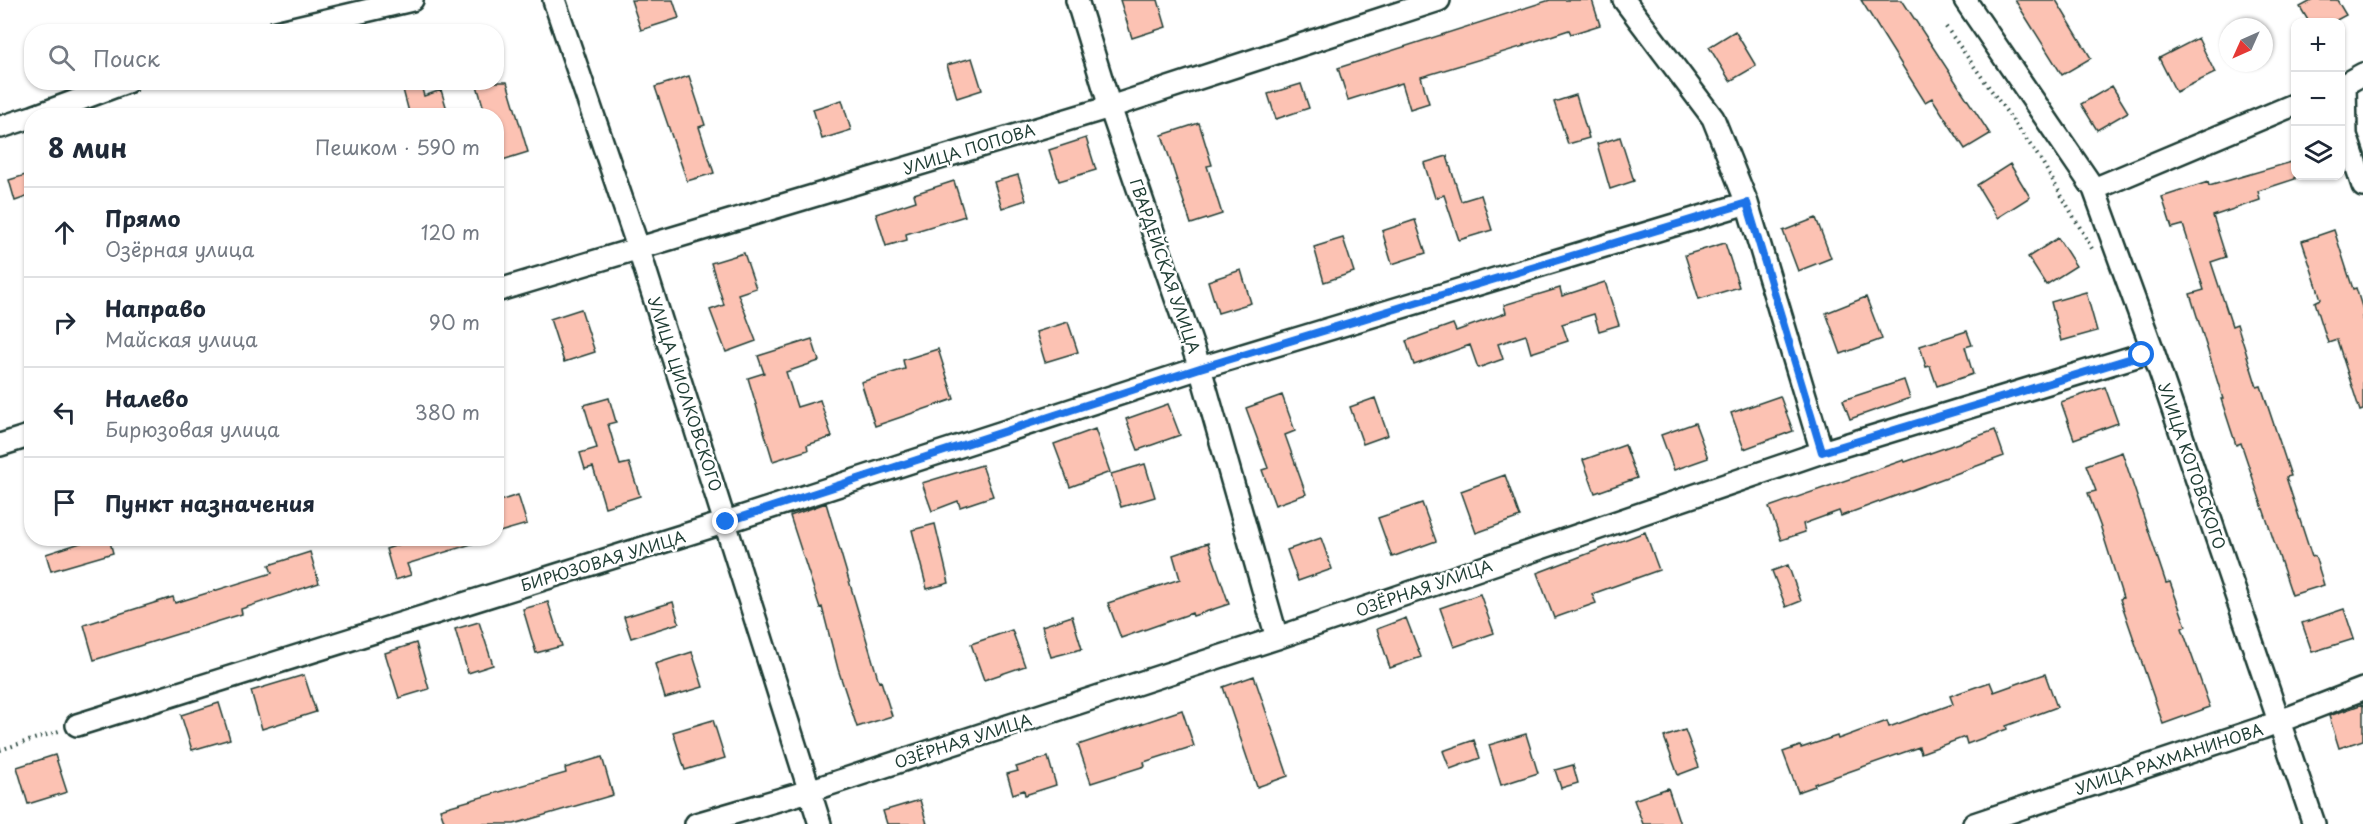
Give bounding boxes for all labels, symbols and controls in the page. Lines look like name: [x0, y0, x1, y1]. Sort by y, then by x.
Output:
north arrow: [2219, 18, 2273, 72]
map controls: [2291, 18, 2345, 180]
button: +: [2291, 18, 2345, 72]
search box: [24, 24, 504, 90]
icon: search: [45, 41, 78, 74]
text: Поиск: [93, 41, 160, 74]
button: −: [2291, 72, 2345, 126]
street label: УЛИЦА ПОПОВА: [900, 117, 1038, 179]
button: layers: [2291, 126, 2345, 180]
text: 8 мин: [48, 128, 127, 167]
text: Пешком · 590 m: [315, 132, 480, 162]
street label: ГВАРДЕЙСКАЯ УЛИЦА: [1125, 175, 1207, 356]
text: Прямо: [105, 201, 180, 234]
icon: ahead: [48, 216, 81, 249]
text: 120 m: [421, 217, 480, 247]
text: Озёрная улица: [105, 234, 254, 264]
text: Направо: [105, 291, 206, 324]
street label: УЛИЦА ЦИОЛКОВСКОГО: [643, 293, 729, 494]
icon: right: [48, 306, 81, 339]
text: 90 m: [429, 307, 480, 337]
text: Майская улица: [105, 324, 258, 354]
route start: [2128, 341, 2154, 367]
street label: УЛИЦА КОТОВСКОГО: [2153, 379, 2233, 552]
text: Налево: [105, 381, 188, 414]
icon: left: [48, 396, 81, 429]
text: 380 m: [414, 397, 480, 427]
text: Бирюзовая улица: [105, 414, 280, 444]
icon: arrive: [48, 486, 81, 519]
text: Пункт назначения: [105, 486, 315, 519]
route end: [712, 508, 738, 534]
street label: БИРЮЗОВАЯ УЛИЦА: [517, 524, 688, 597]
street label: ОЗЁРНАЯ УЛИЦА: [1352, 552, 1495, 622]
street label: ОЗЁРНАЯ УЛИЦА: [891, 707, 1034, 774]
street label: УЛИЦА РАХМАНИНОВА: [2072, 716, 2266, 800]

